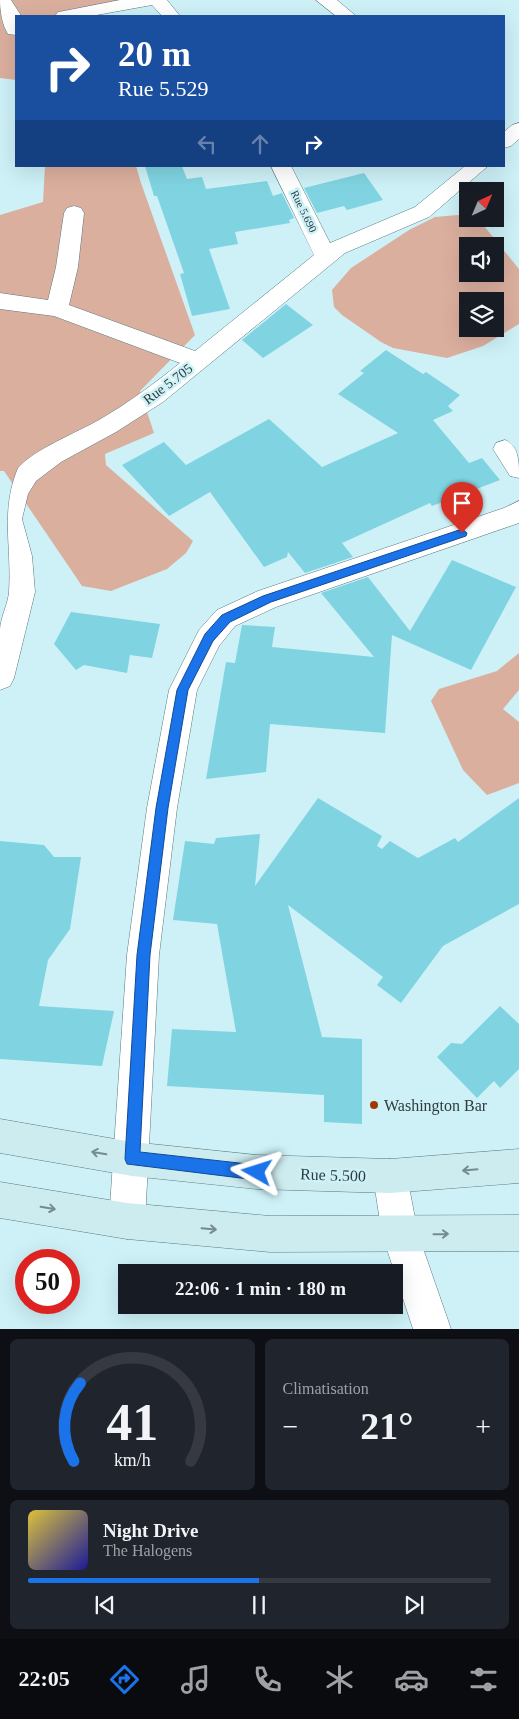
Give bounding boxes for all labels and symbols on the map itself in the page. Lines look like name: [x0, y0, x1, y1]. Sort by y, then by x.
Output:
north arrow: [459, 182, 504, 228]
street label: Rue 5.690: [289, 188, 320, 234]
street label: Rue 5.705: [141, 361, 195, 407]
pin: [441, 482, 483, 533]
place label: Washington Bar: [384, 1097, 488, 1115]
marker: Washington Bar: [368, 1099, 380, 1111]
position arrow: [230, 1145, 282, 1197]
one-way arrow: [92, 1148, 108, 1158]
street label: Rue 5.500: [300, 1165, 366, 1185]
one-way arrow: [463, 1165, 479, 1174]
one-way arrow: [40, 1203, 56, 1213]
one-way arrow: [201, 1224, 217, 1233]
one-way arrow: [433, 1229, 449, 1239]
speed limit sign: 50: [15, 1249, 80, 1314]

